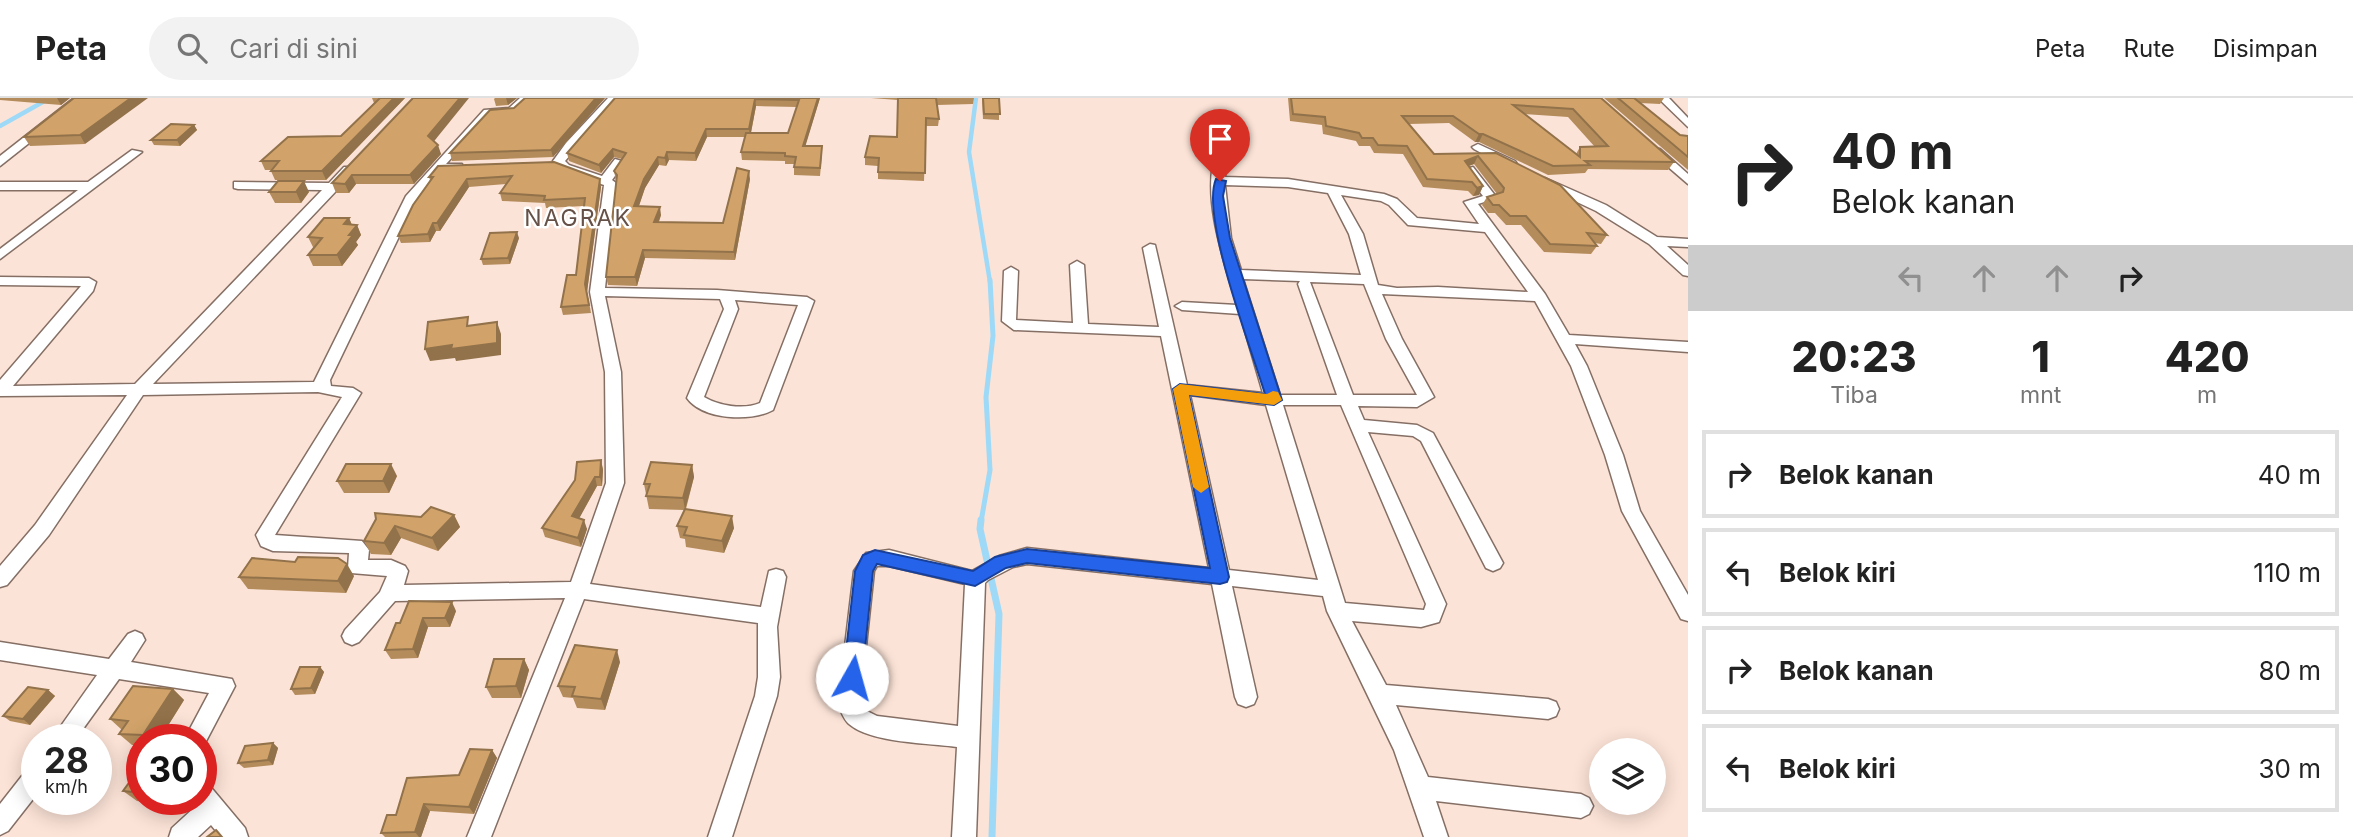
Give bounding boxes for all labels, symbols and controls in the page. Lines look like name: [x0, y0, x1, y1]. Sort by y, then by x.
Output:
search box: [149, 17, 639, 80]
text: Peta: [35, 28, 107, 68]
icon: search: [173, 29, 211, 67]
text: Cari di sini: [229, 33, 358, 64]
text: Peta: [2035, 34, 2086, 63]
text: Rute: [2124, 34, 2175, 63]
text: Disimpan: [2213, 34, 2318, 63]
pin: [1190, 109, 1250, 181]
icon: arrive: [1201, 120, 1239, 158]
text: 40 m: [1831, 122, 1954, 181]
icon: right: [1716, 126, 1807, 217]
text: Belok kanan: [1831, 182, 2015, 221]
district label: NAGRAK: [524, 204, 632, 232]
icon: left: [1892, 259, 1930, 297]
icon: ahead: [1965, 259, 2003, 297]
icon: ahead: [2038, 259, 2076, 297]
icon: right: [2111, 259, 2149, 297]
text: 20:23: [1791, 331, 1917, 382]
text: 1: [2031, 331, 2050, 382]
text: 420: [2165, 331, 2250, 382]
text: Tiba: [1830, 381, 1878, 409]
text: mnt: [2020, 381, 2061, 409]
text: m: [2197, 381, 2217, 409]
icon: right: [1720, 455, 1758, 493]
text: Belok kanan: [1779, 459, 1934, 490]
text: 40 m: [2258, 459, 2321, 490]
icon: left: [1720, 553, 1758, 591]
text: Belok kiri: [1779, 557, 1896, 588]
text: 110 m: [2253, 557, 2321, 588]
position arrow: [815, 641, 889, 715]
icon: right: [1720, 651, 1758, 689]
text: Belok kanan: [1779, 655, 1934, 686]
text: 80 m: [2258, 655, 2321, 686]
speed limit sign: 30: [126, 724, 217, 815]
map controls: [1589, 738, 1666, 815]
button: layers: [1589, 738, 1666, 815]
text: 28: [44, 739, 89, 781]
icon: left: [1720, 749, 1758, 787]
text: Belok kiri: [1779, 753, 1896, 784]
text: 30 m: [2258, 753, 2321, 784]
text: km/h: [45, 776, 88, 797]

